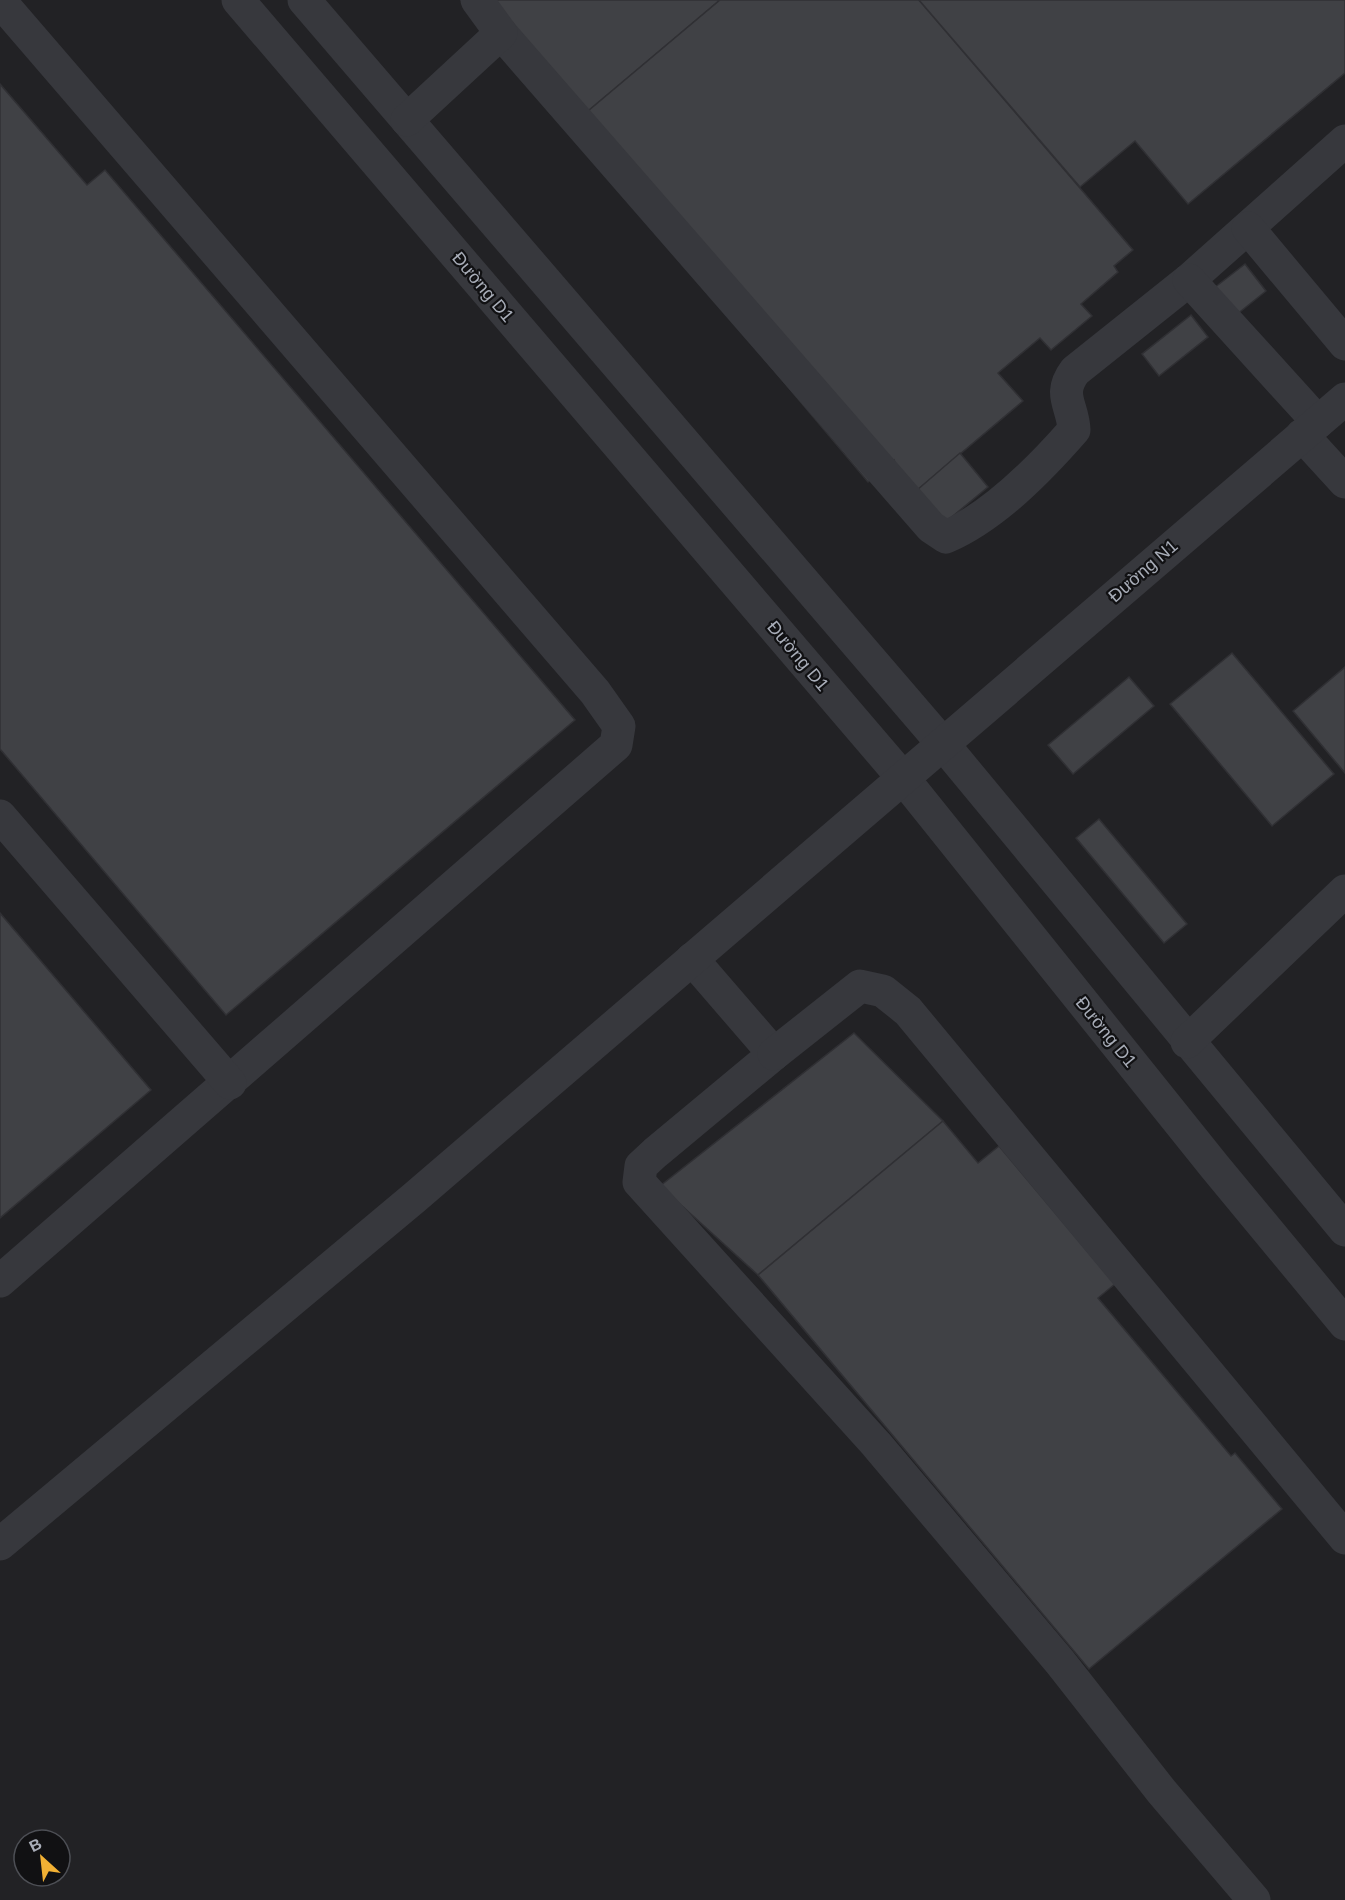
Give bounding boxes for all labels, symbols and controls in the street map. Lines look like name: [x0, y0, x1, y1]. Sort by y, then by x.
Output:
street label: Đường D1: [448, 248, 518, 326]
street label: Đường N1: [1104, 536, 1182, 606]
street label: Đường D1: [763, 617, 833, 695]
street label: Đường D1: [1072, 993, 1140, 1071]
north arrow: [12, 1828, 72, 1888]
text: B: [26, 1835, 44, 1855]

